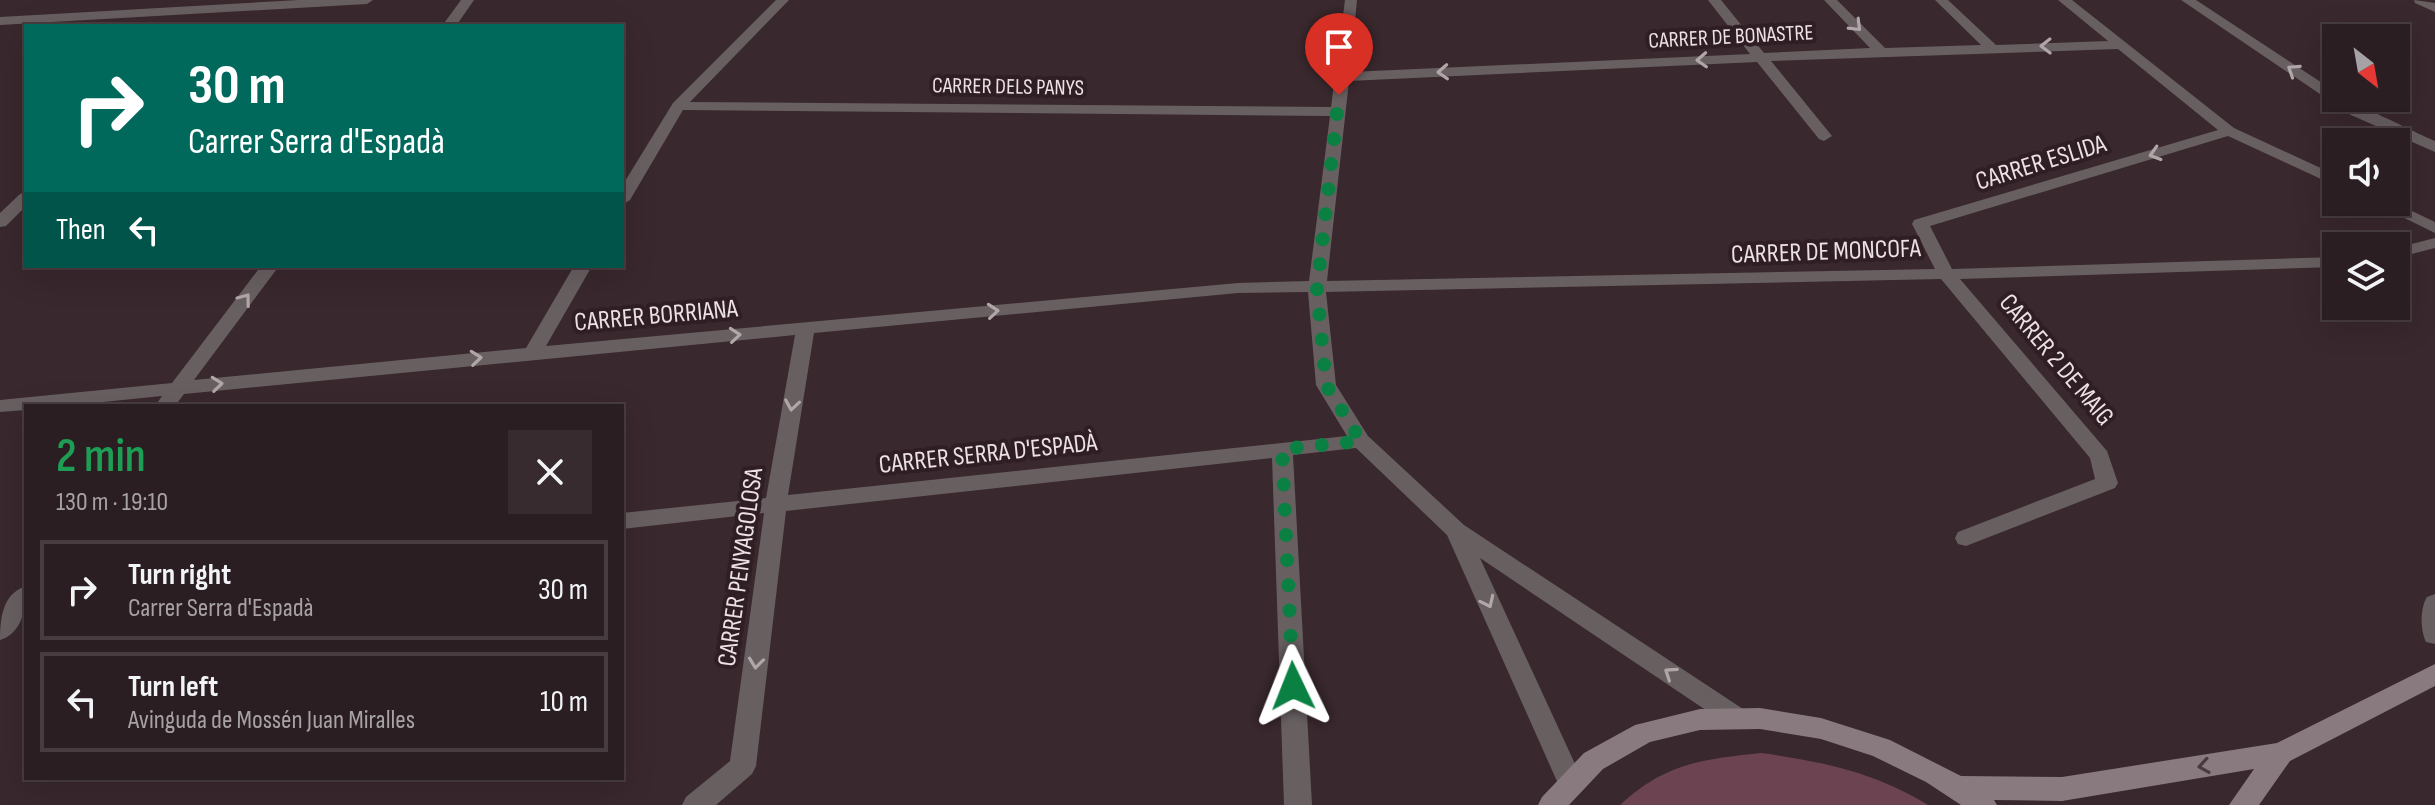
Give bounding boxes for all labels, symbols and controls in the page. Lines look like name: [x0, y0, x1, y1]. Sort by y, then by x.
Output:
pin: [1305, 13, 1373, 95]
one-way arrow: [1847, 17, 1861, 31]
street label: CARRER DE BONASTRE: [1648, 19, 1814, 55]
north arrow: [2322, 24, 2410, 112]
map controls: [2322, 24, 2410, 320]
icon: arrive: [1317, 25, 1361, 69]
one-way arrow: [2039, 38, 2052, 55]
one-way arrow: [1695, 51, 1708, 68]
text: 30 m: [188, 53, 286, 120]
icon: right: [56, 56, 160, 160]
one-way arrow: [1436, 64, 1448, 81]
one-way arrow: [2287, 65, 2302, 80]
street label: CARRER DELS PANYS: [932, 72, 1084, 102]
text: Carrer Serra d'Espadà: [188, 121, 445, 164]
street label: CARRER ESLIDA: [1972, 128, 2111, 198]
button: sound: [2322, 128, 2410, 216]
one-way arrow: [2148, 144, 2162, 160]
icon: left: [122, 208, 166, 252]
text: Then: [56, 212, 106, 248]
button: layers: [2322, 232, 2410, 320]
street label: CARRER DE MONCOFA: [1731, 233, 1922, 271]
street label: CARRER 2 DE MAIG: [1992, 288, 2120, 432]
one-way arrow: [236, 293, 250, 307]
street label: CARRER BORRIANA: [573, 293, 740, 339]
one-way arrow: [987, 303, 1000, 320]
one-way arrow: [728, 326, 741, 343]
one-way arrow: [470, 350, 483, 367]
one-way arrow: [211, 376, 224, 393]
one-way arrow: [784, 399, 801, 412]
street label: CARRER SERRA D'ESPADÀ: [877, 427, 1100, 481]
text: 2 min: [56, 428, 146, 485]
button: close: [508, 430, 592, 514]
street label: CARRER PENYAGOLOSA: [712, 465, 770, 668]
text: 130 m · 19:10: [56, 487, 168, 518]
text: Turn right: [128, 557, 231, 593]
icon: right: [60, 568, 104, 612]
text: 30 m: [538, 572, 588, 608]
text: Carrer Serra d'Espadà: [128, 593, 314, 624]
one-way arrow: [1479, 593, 1495, 608]
position arrow: [1251, 644, 1335, 728]
one-way arrow: [748, 656, 765, 670]
one-way arrow: [1664, 668, 1678, 683]
text: Turn left: [128, 669, 218, 705]
icon: left: [60, 680, 104, 724]
text: 10 m: [540, 684, 588, 720]
text: Avinguda de Mossén Juan Miralles: [128, 705, 415, 736]
one-way arrow: [2198, 756, 2211, 773]

